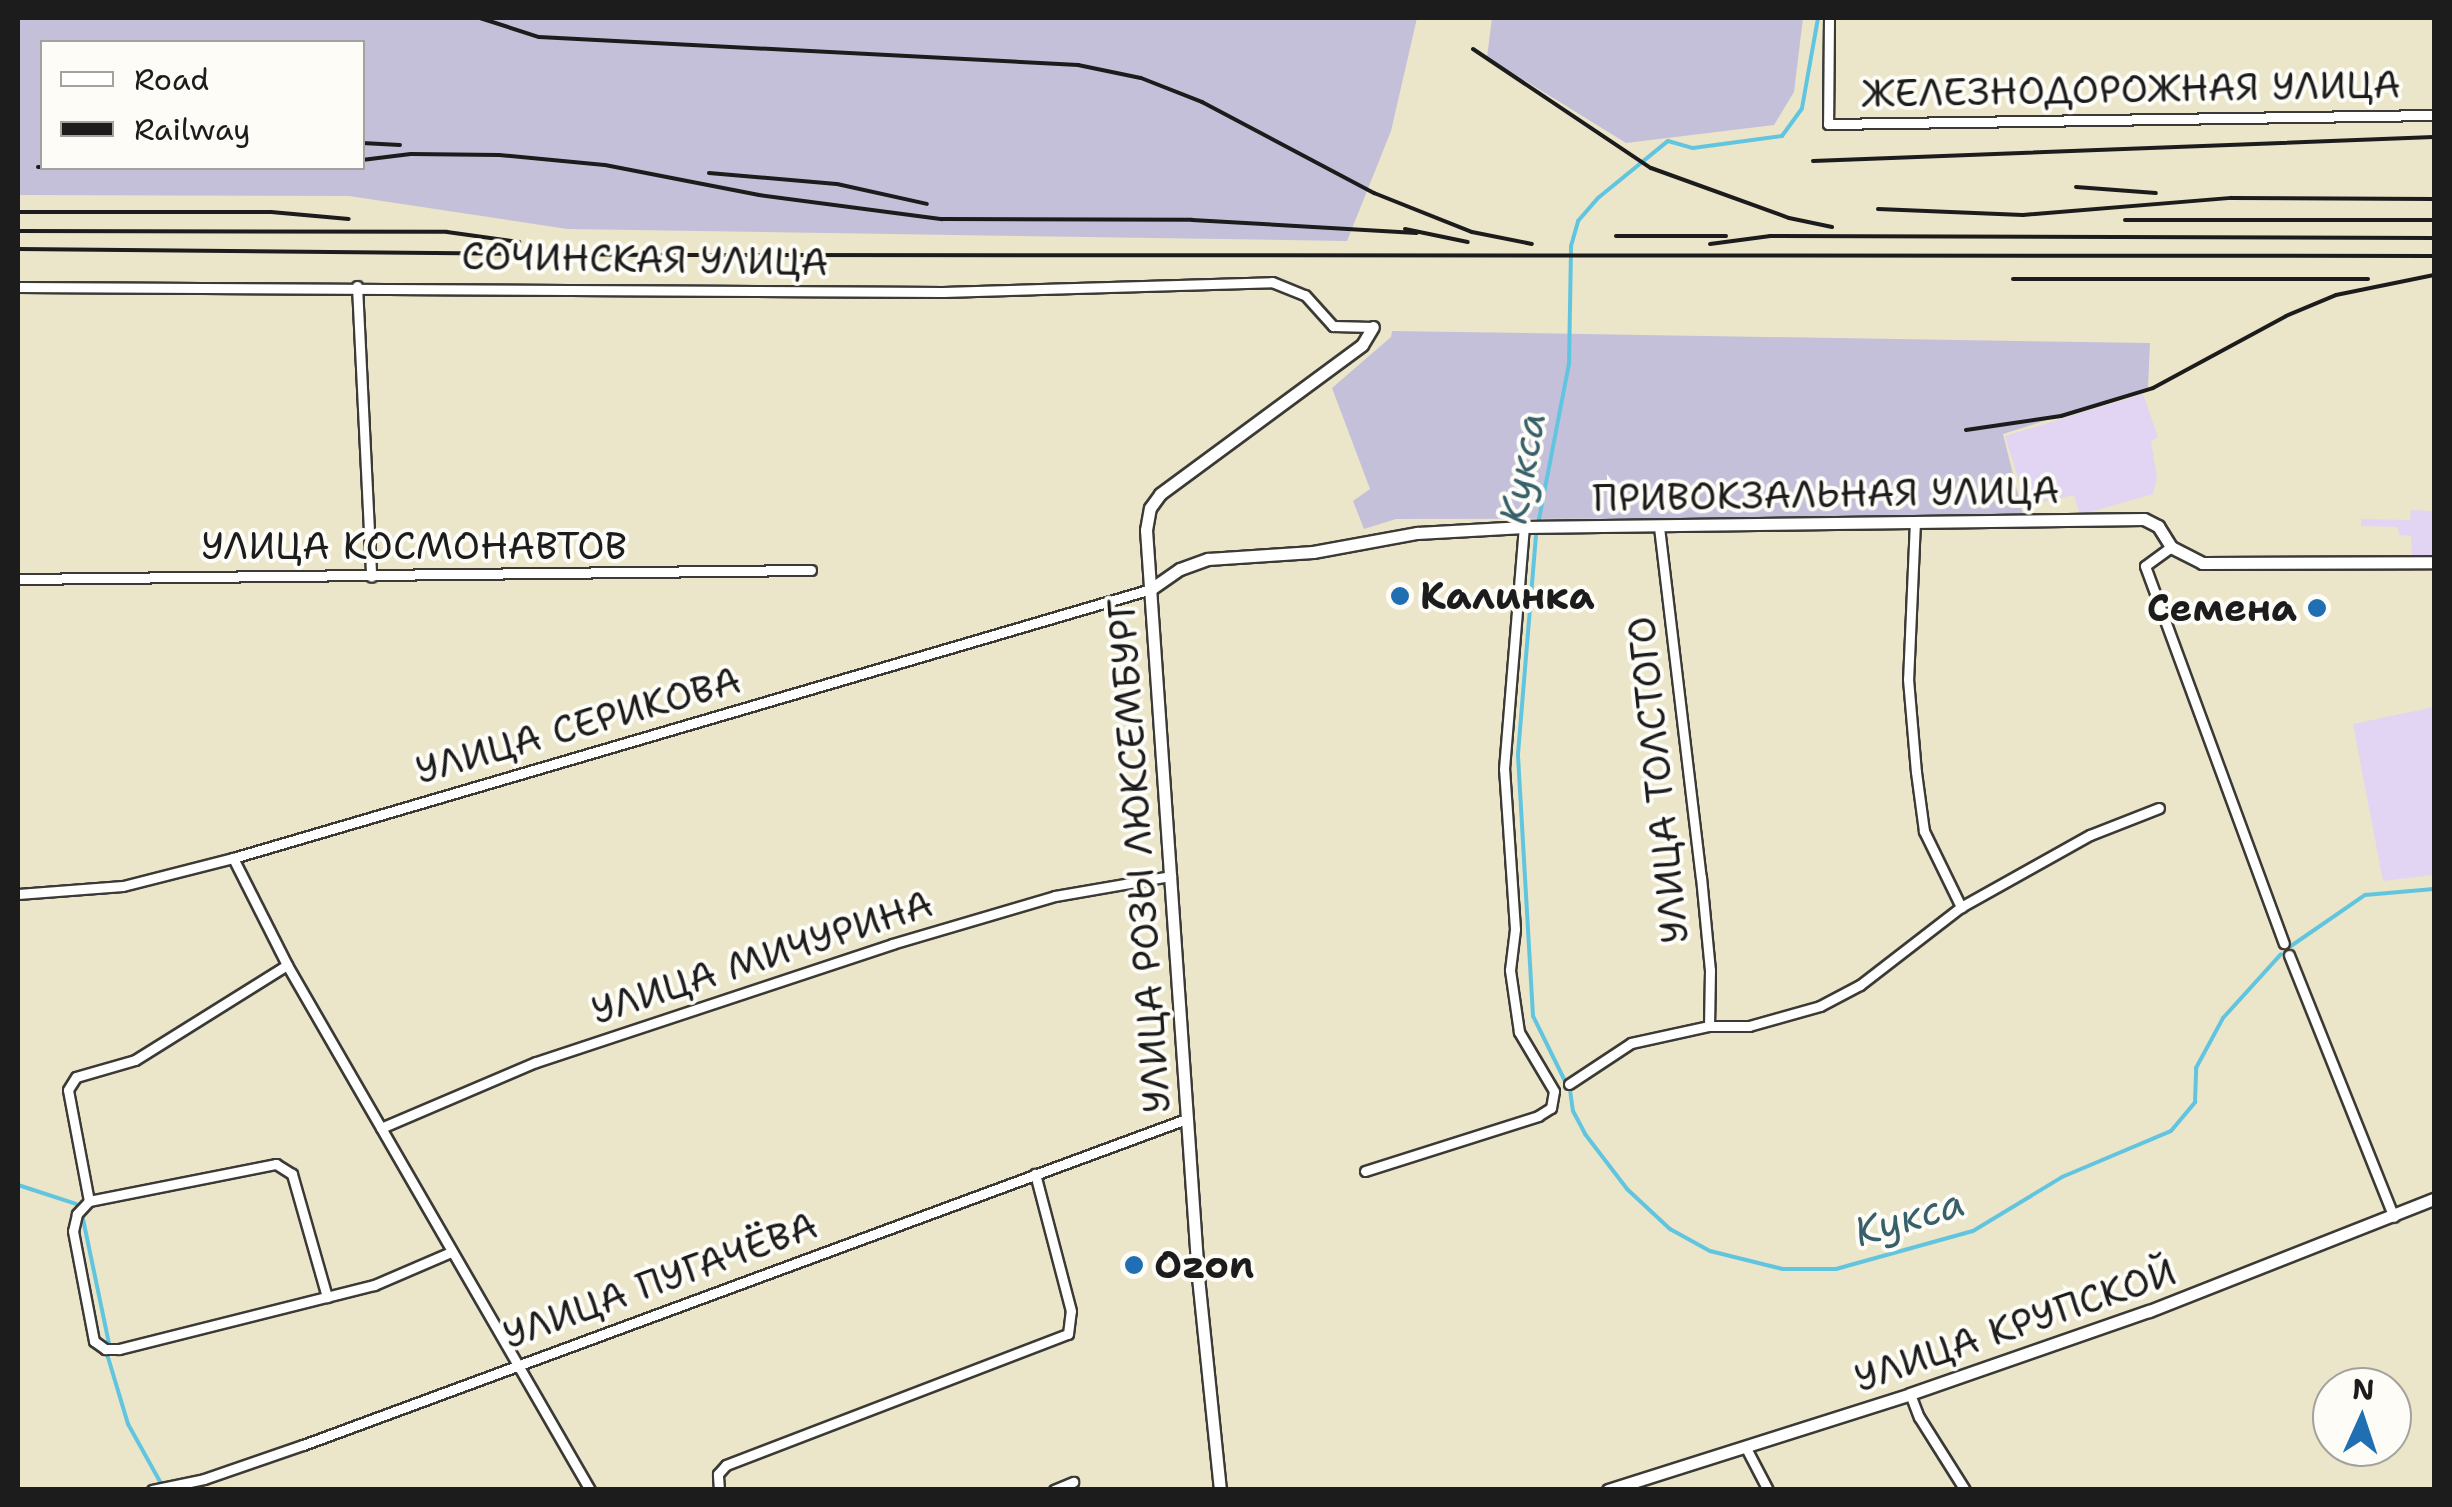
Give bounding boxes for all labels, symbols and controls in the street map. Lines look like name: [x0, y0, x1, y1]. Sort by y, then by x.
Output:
legend: [40, 40, 365, 170]
text: Road: [134, 59, 209, 100]
street label: ЖЕЛЕЗНОДОРОЖНАЯ УЛИЦА: [1861, 61, 2401, 117]
text: Railway: [134, 109, 250, 150]
street label: СОЧИНСКАЯ УЛИЦА: [461, 233, 829, 285]
water label: Кукса: [1489, 408, 1555, 528]
street label: ПРИВОКЗАЛЬНАЯ УЛИЦА: [1592, 467, 2060, 521]
street label: УЛИЦА КОСМОНАВТОВ: [201, 523, 627, 569]
place label: Калинка: [1420, 573, 1595, 619]
marker: Калинка: [1389, 585, 1411, 607]
place label: Семена: [2147, 585, 2297, 631]
street label: УЛИЦА РОЗЫ ЛЮКСЕМБУРГ: [1098, 597, 1180, 1115]
marker: Семена: [2306, 597, 2328, 619]
street label: УЛИЦА ТОЛСТОГО: [1618, 614, 1698, 946]
street label: УЛИЦА СЕРИКОВА: [410, 657, 746, 793]
street label: УЛИЦА МИЧУРИНА: [586, 880, 938, 1034]
water label: Кукса: [1848, 1178, 1970, 1256]
street label: УЛИЦА ПУГАЧЁВА: [497, 1202, 823, 1358]
place label: Ozon: [1154, 1242, 1254, 1288]
street label: УЛИЦА КРУПСКОЙ: [1848, 1249, 2182, 1401]
marker: Ozon: [1123, 1254, 1145, 1276]
north arrow: [2312, 1367, 2412, 1467]
text: N: [2351, 1369, 2376, 1409]

